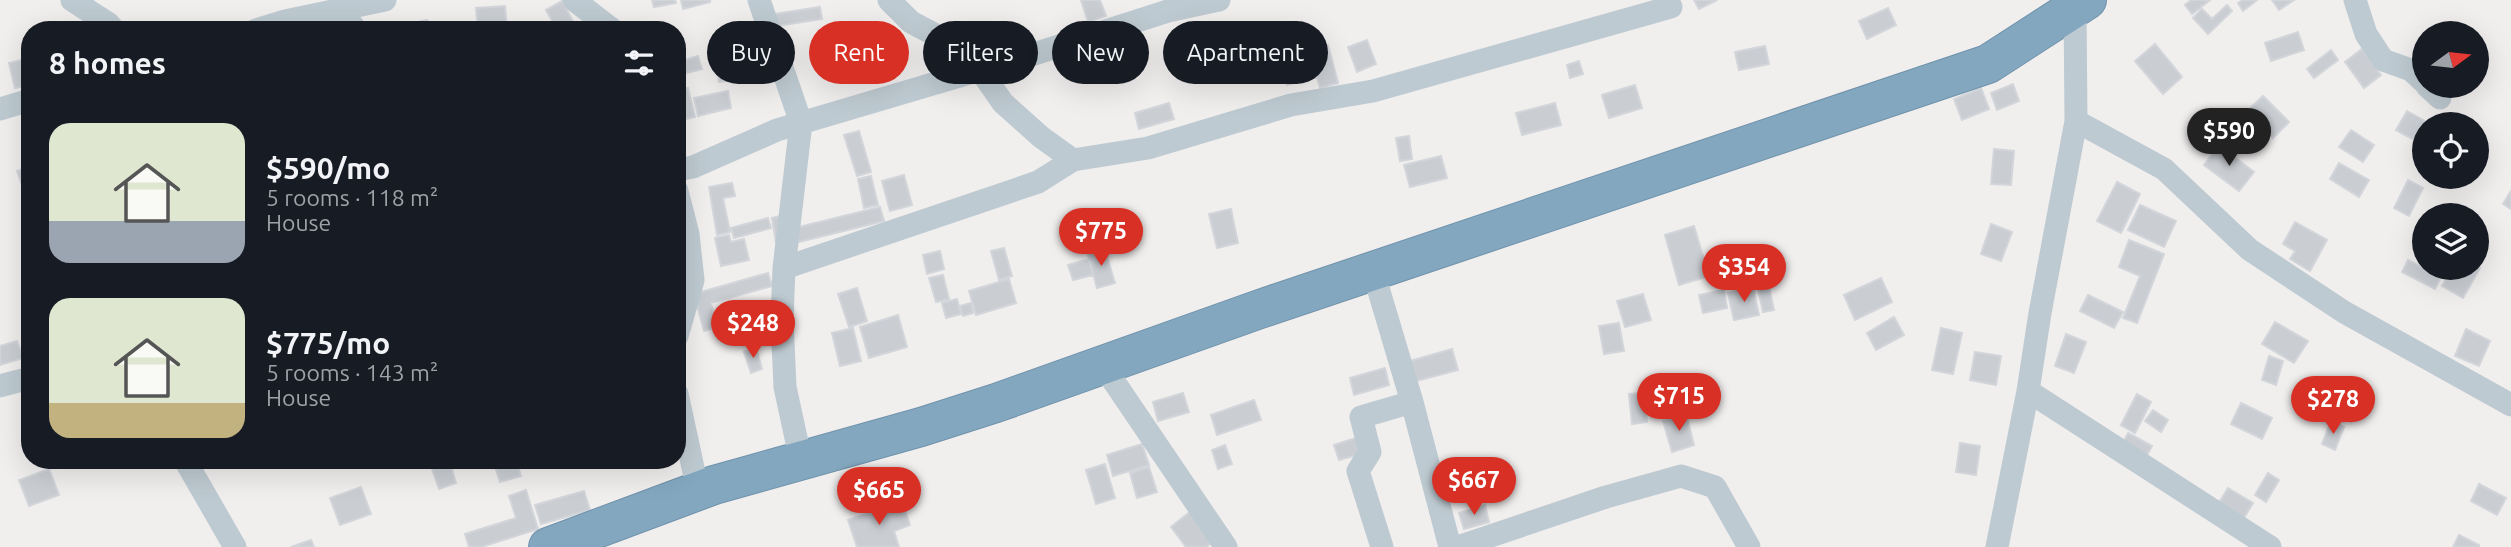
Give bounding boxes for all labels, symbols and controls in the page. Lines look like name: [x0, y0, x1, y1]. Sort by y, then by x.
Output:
chip: Buy: [707, 21, 795, 84]
chip: Rent: [809, 21, 909, 84]
chip: Filters: [923, 21, 1038, 84]
chip: New: [1052, 21, 1149, 84]
chip: Apartment: [1163, 21, 1328, 84]
north arrow: [2412, 21, 2488, 98]
map controls: [2412, 21, 2489, 280]
icon: filters: [620, 44, 658, 82]
text: 8 homes: [49, 46, 166, 80]
pin: $590: [2188, 108, 2270, 168]
button: locate: [2412, 112, 2489, 189]
text: $590: [2203, 118, 2255, 143]
icon: home: [105, 151, 189, 235]
text: $590/mo: [266, 151, 390, 185]
text: 5 rooms · 118 m²: [266, 185, 438, 210]
button: layers: [2412, 203, 2489, 280]
pin: $775: [1060, 208, 1142, 268]
text: House: [266, 210, 331, 235]
text: $775: [1075, 218, 1127, 243]
pin: $354: [1703, 244, 1785, 304]
text: $354: [1718, 254, 1770, 279]
pin: $248: [712, 300, 794, 360]
text: $248: [727, 310, 779, 335]
icon: home: [105, 326, 189, 410]
text: $775/mo: [266, 326, 390, 360]
text: 5 rooms · 143 m²: [266, 360, 438, 385]
pin: $715: [1638, 374, 1720, 433]
pin: $278: [2292, 376, 2374, 436]
text: $715: [1653, 383, 1705, 408]
text: House: [266, 385, 331, 410]
text: $278: [2307, 386, 2359, 411]
pin: $667: [1433, 458, 1515, 517]
text: $667: [1448, 467, 1500, 492]
pin: $665: [838, 468, 920, 527]
text: $665: [853, 477, 905, 502]

